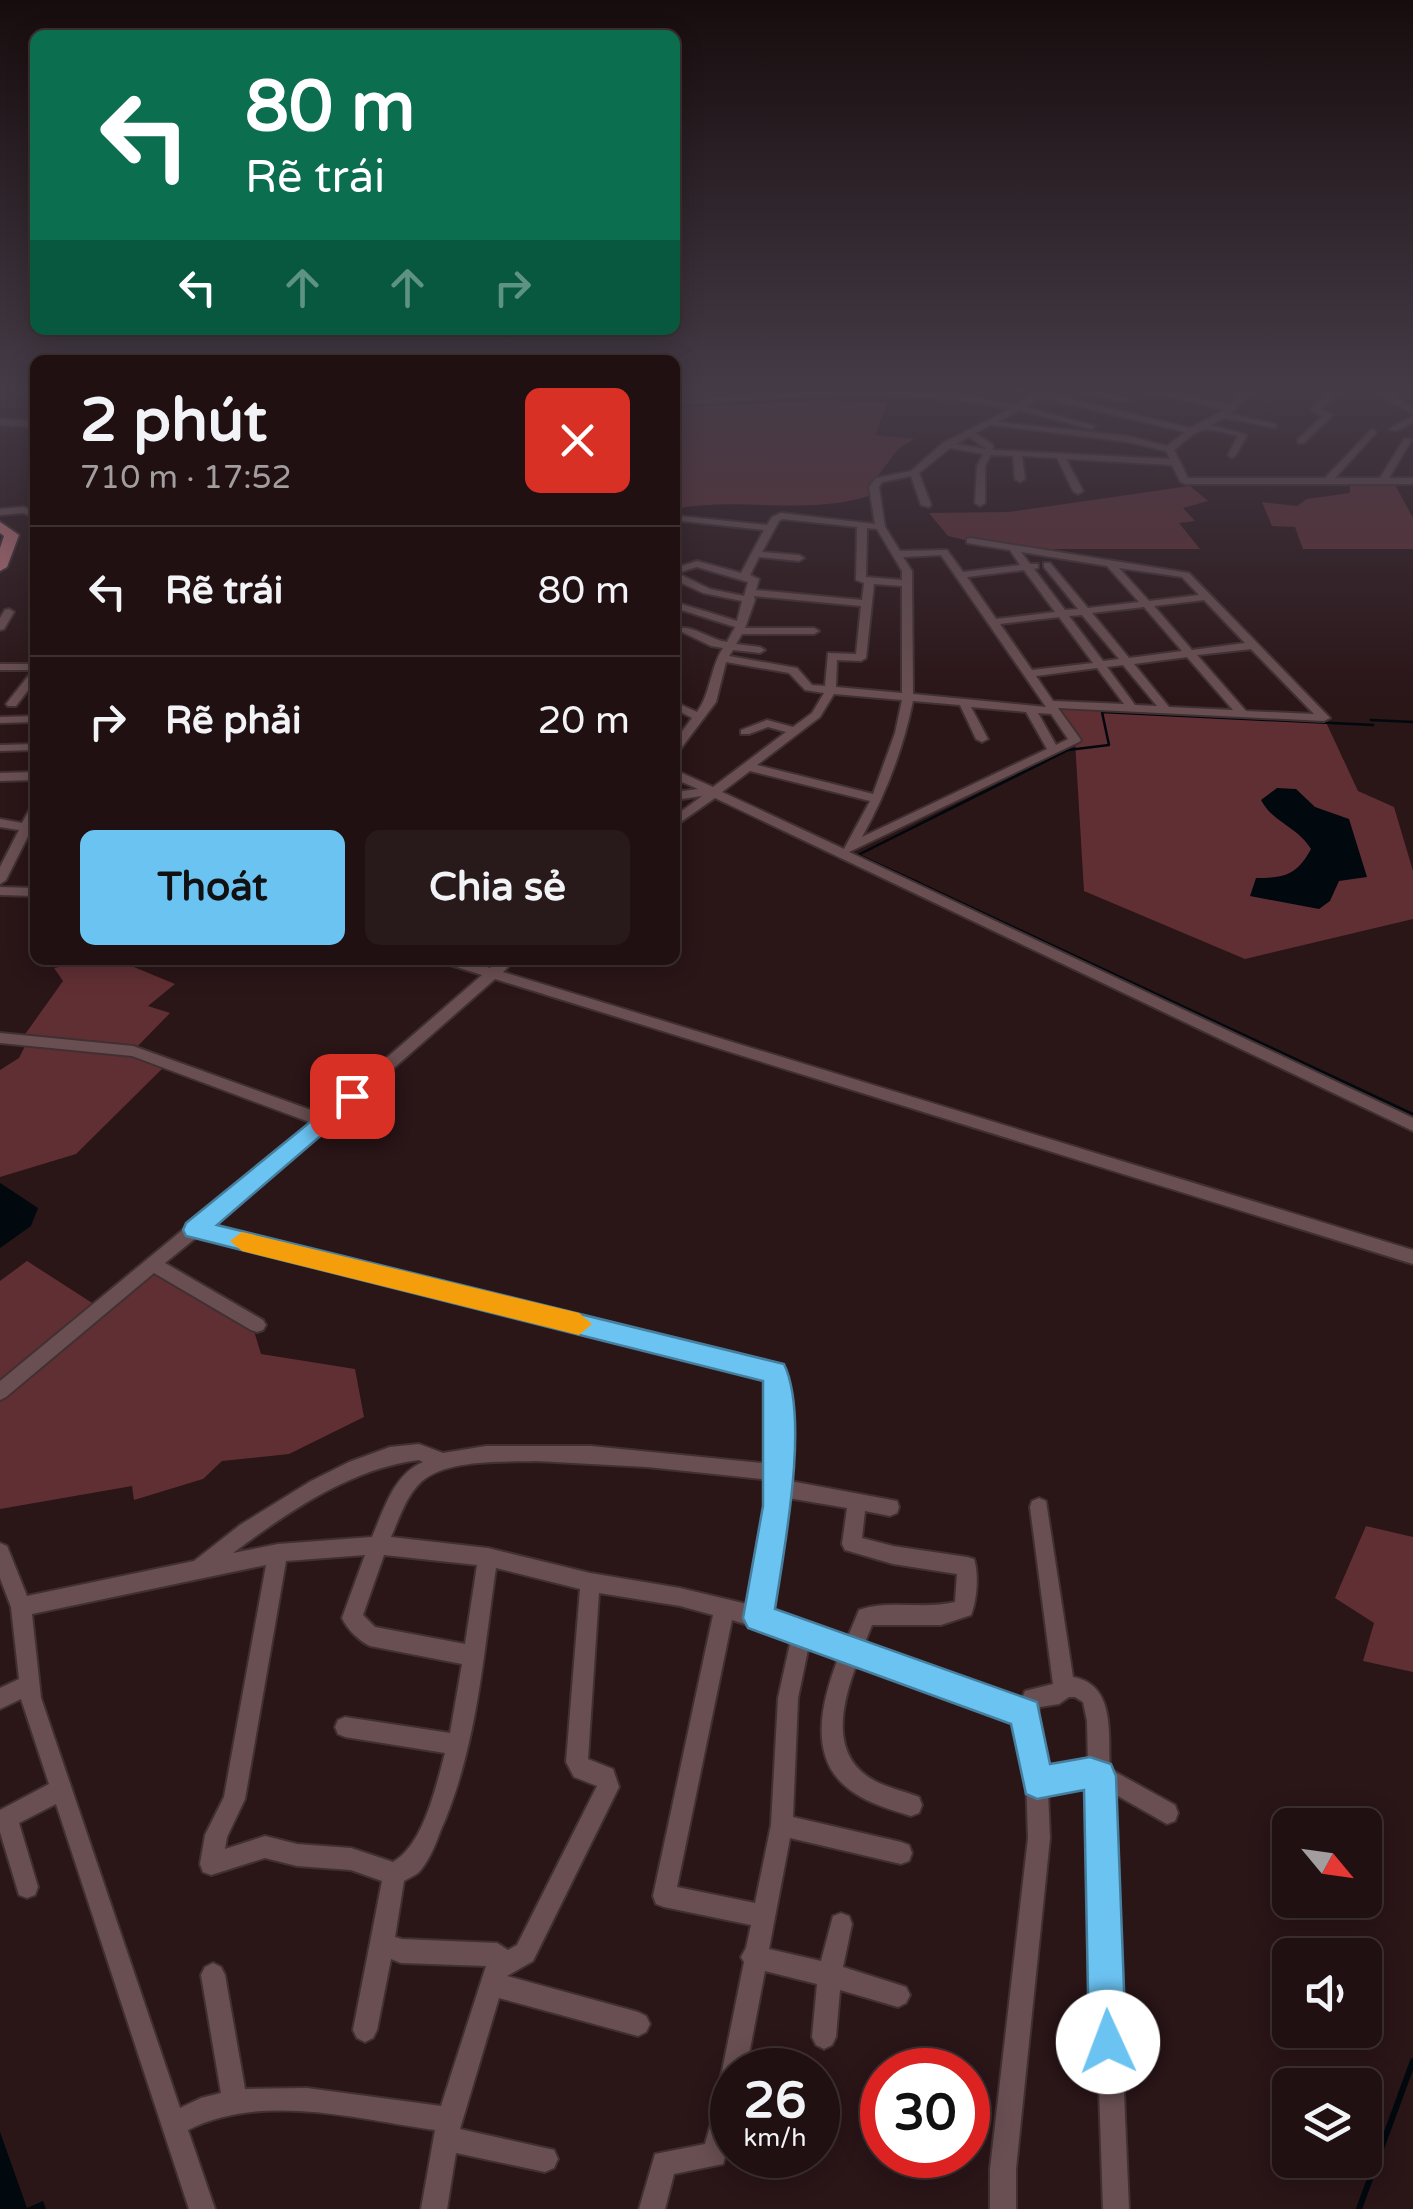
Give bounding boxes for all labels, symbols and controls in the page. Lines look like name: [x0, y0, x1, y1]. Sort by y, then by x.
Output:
text: 80 m: [245, 66, 415, 150]
icon: left: [80, 70, 210, 200]
text: Rẽ trái: [245, 151, 385, 205]
icon: left: [170, 260, 225, 315]
icon: ahead: [275, 260, 330, 315]
icon: ahead: [380, 260, 435, 315]
icon: right: [485, 260, 540, 315]
text: 2 phút: [80, 385, 267, 457]
button: close: [525, 388, 630, 493]
text: 710 m · 17:52: [80, 459, 292, 497]
icon: left: [80, 564, 135, 619]
text: Rẽ trái: [165, 568, 283, 614]
text: 80 m: [538, 568, 630, 614]
icon: right: [80, 694, 135, 749]
text: Rẽ phải: [165, 698, 301, 744]
text: 20 m: [538, 698, 630, 744]
button: Thoát: [80, 830, 345, 945]
button: Chia sẻ: [365, 830, 630, 945]
pin: [310, 1054, 395, 1139]
icon: arrive: [325, 1069, 380, 1124]
north arrow: [1272, 1808, 1382, 1918]
map controls: [1272, 1808, 1382, 2178]
button: sound: [1272, 1938, 1382, 2048]
position arrow: [1056, 1990, 1160, 2094]
speed limit sign: 30: [860, 2048, 990, 2178]
button: layers: [1272, 2068, 1382, 2178]
text: 26: [744, 2071, 806, 2131]
text: km/h: [744, 2123, 806, 2153]

